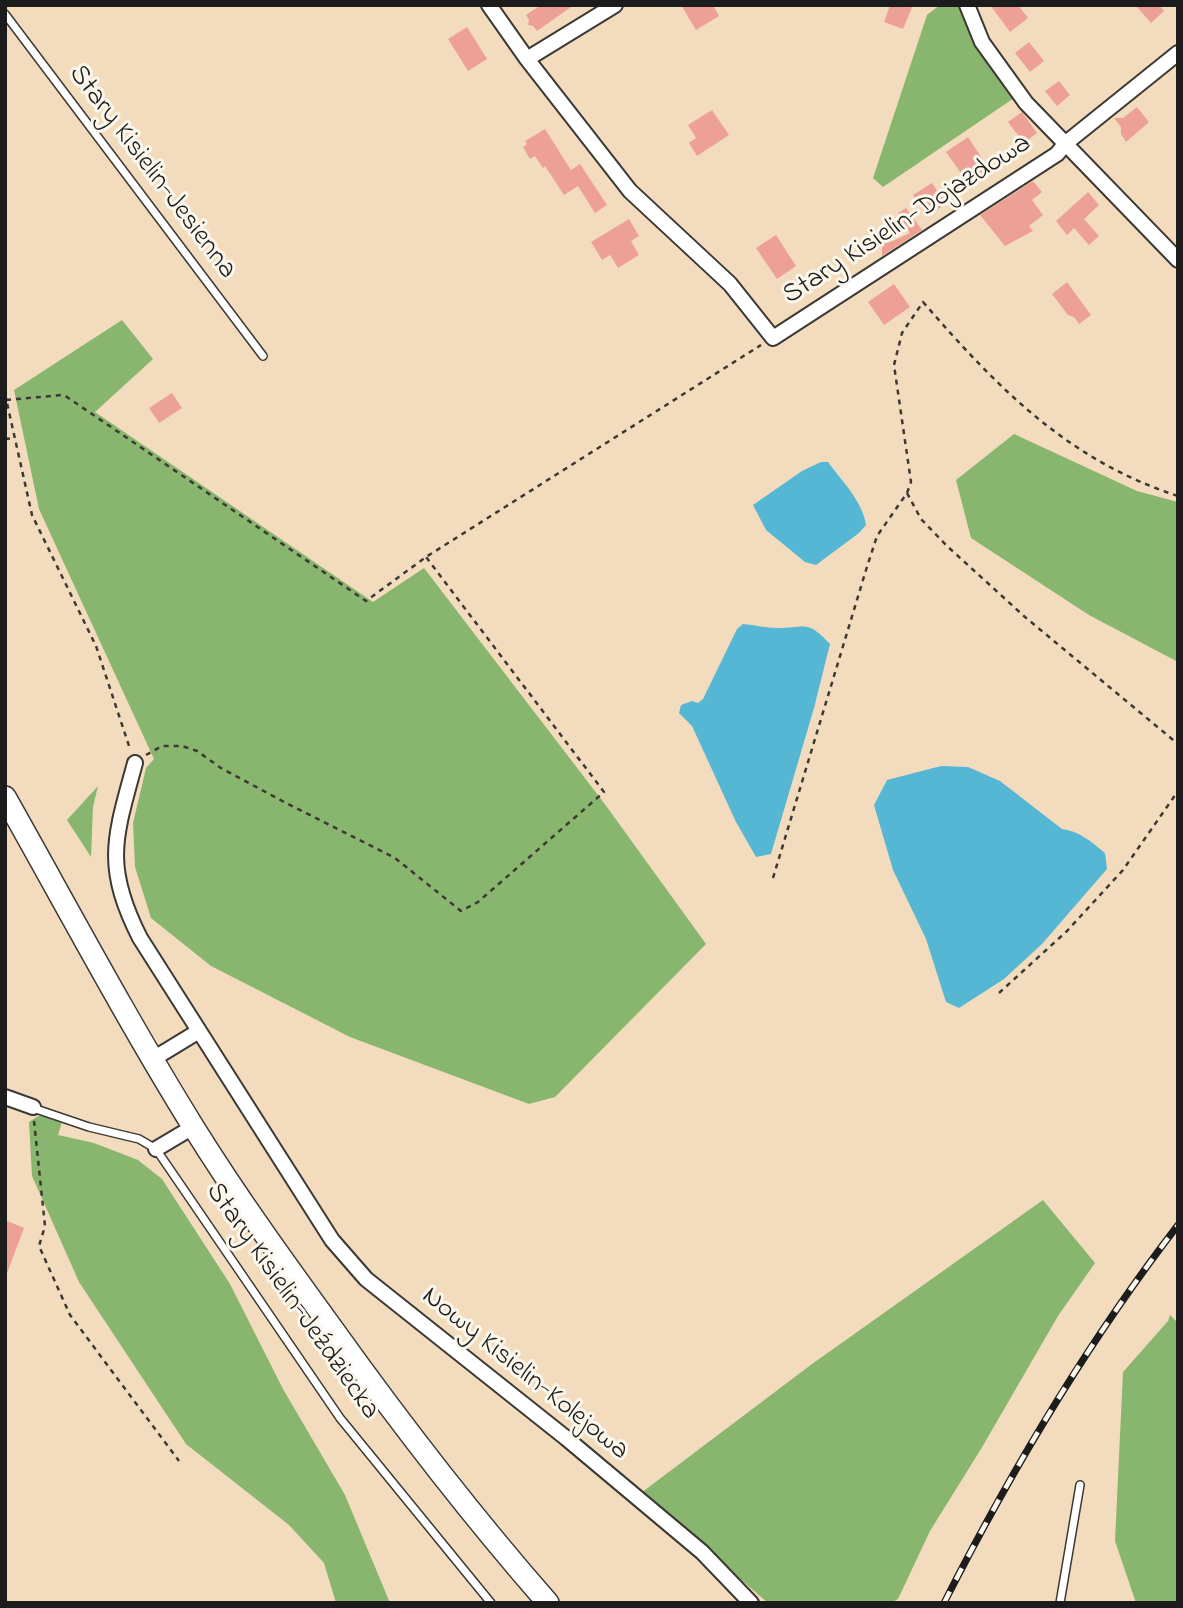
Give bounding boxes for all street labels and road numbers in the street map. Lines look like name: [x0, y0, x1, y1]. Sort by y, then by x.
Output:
street label: Stary Kisielin-Jesienna: [60, 59, 242, 287]
street label: Stary Kisielin-Dojazdowa: [778, 128, 1038, 314]
street label: Stary Kisielin-Jeździecka: [197, 1177, 385, 1427]
street label: Nowy Kisielin-Kolejowa: [414, 1281, 634, 1469]

